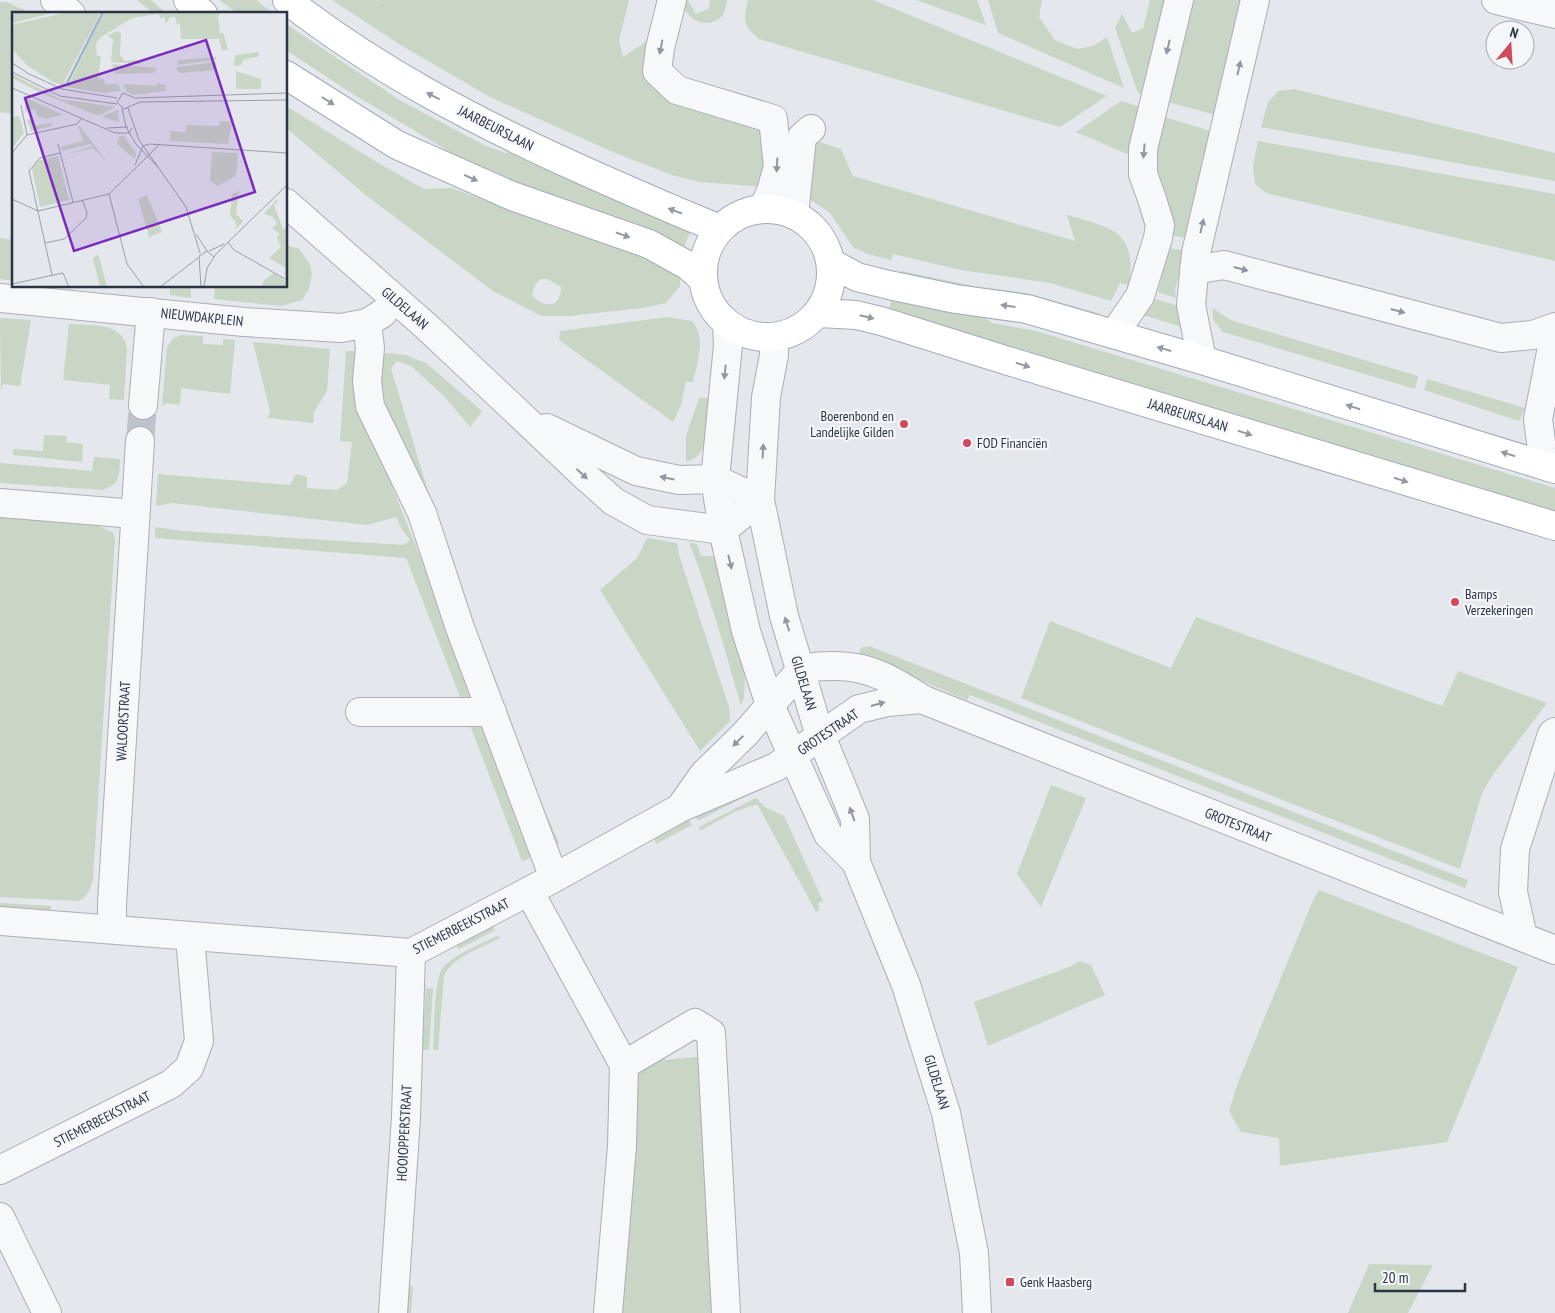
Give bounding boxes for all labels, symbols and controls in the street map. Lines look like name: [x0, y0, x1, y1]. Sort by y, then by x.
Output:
inset map: [12, 12, 288, 288]
north arrow: [1485, 20, 1535, 70]
text: N: [1508, 23, 1520, 42]
one-way arrow: [656, 40, 664, 56]
one-way arrow: [1164, 40, 1172, 55]
one-way arrow: [1235, 61, 1243, 76]
one-way arrow: [426, 92, 441, 100]
one-way arrow: [321, 97, 334, 106]
street label: JAARBEURSLAAN: [454, 101, 537, 155]
one-way arrow: [1139, 144, 1147, 160]
one-way arrow: [772, 158, 780, 174]
one-way arrow: [464, 174, 478, 182]
one-way arrow: [667, 207, 682, 215]
one-way arrow: [1198, 219, 1206, 234]
one-way arrow: [615, 232, 630, 239]
one-way arrow: [1234, 266, 1249, 274]
street label: GILDELAAN: [378, 283, 432, 333]
one-way arrow: [999, 302, 1015, 310]
street label: NIEUWDAKPLEIN: [160, 304, 244, 330]
one-way arrow: [1391, 307, 1406, 315]
one-way arrow: [860, 313, 875, 321]
one-way arrow: [1156, 345, 1171, 353]
one-way arrow: [1015, 362, 1030, 370]
one-way arrow: [721, 365, 729, 381]
street label: JAARBEURSLAAN: [1145, 394, 1230, 436]
one-way arrow: [1345, 402, 1360, 410]
place label: Boerenbond en Landelijke Gilden: [810, 407, 894, 441]
marker: Boerenbond en Landelijke Gilden: [898, 418, 910, 430]
one-way arrow: [1238, 429, 1253, 437]
place label: FOD Financiën: [977, 434, 1047, 452]
marker: FOD Financiën: [961, 437, 973, 449]
one-way arrow: [759, 443, 767, 459]
one-way arrow: [1501, 450, 1516, 458]
one-way arrow: [576, 468, 588, 480]
one-way arrow: [658, 473, 674, 481]
one-way arrow: [1393, 476, 1408, 484]
one-way arrow: [726, 554, 734, 569]
place label: Bamps Verzekeringen: [1464, 585, 1533, 619]
marker: Bamps Verzekeringen: [1449, 596, 1461, 608]
one-way arrow: [782, 616, 790, 631]
street label: GILDELAAN: [787, 654, 821, 712]
street label: WALOORSTRAAT: [112, 680, 134, 762]
one-way arrow: [871, 700, 886, 708]
street label: GROTESTRAAT: [794, 705, 863, 759]
one-way arrow: [732, 735, 744, 747]
street label: GROTESTRAAT: [1202, 804, 1275, 847]
one-way arrow: [848, 806, 856, 821]
street label: STIEMERBEEKSTRAAT: [410, 894, 513, 958]
street label: GILDELAAN: [920, 1053, 954, 1111]
street label: HOOIOPPERSTRAAT: [392, 1084, 416, 1182]
street label: STIEMERBEEKSTRAAT: [51, 1087, 154, 1151]
scale bar: [1375, 1260, 1465, 1292]
text: 20 m: [1382, 1268, 1408, 1287]
place label: Genk Haasberg: [1020, 1273, 1092, 1291]
marker: Genk Haasberg: [1004, 1276, 1016, 1288]

